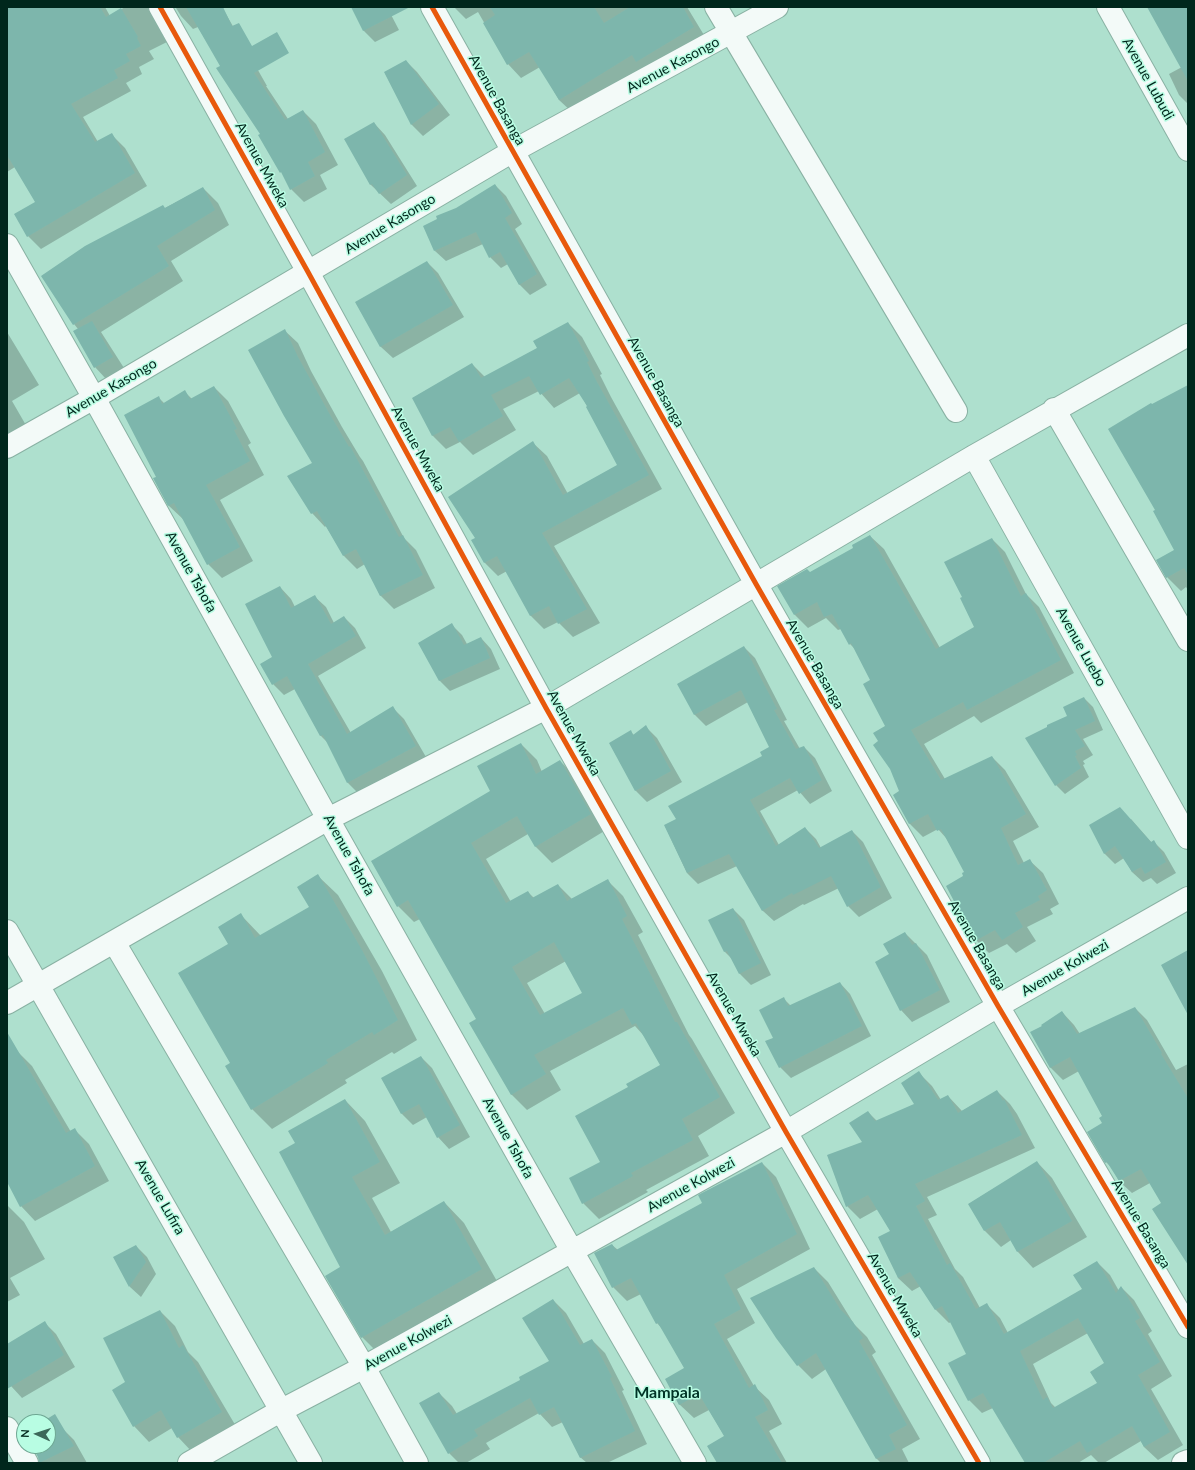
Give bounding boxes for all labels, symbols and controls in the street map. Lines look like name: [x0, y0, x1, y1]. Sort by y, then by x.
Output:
street label: Avenue Kasongo: [624, 33, 722, 97]
street label: Avenue Lubudi: [1119, 35, 1177, 123]
street label: Avenue Basanga: [465, 52, 529, 148]
street label: Avenue Mweka: [232, 119, 292, 211]
street label: Avenue Kasongo: [342, 190, 438, 258]
street label: Avenue Basanga: [624, 334, 688, 430]
street label: Avenue Kasongo: [62, 355, 160, 421]
street label: Avenue Mweka: [388, 403, 448, 495]
street label: Avenue Tshofa: [162, 529, 220, 615]
street label: Avenue Luebo: [1052, 605, 1110, 689]
street label: Avenue Basanga: [783, 616, 847, 712]
street label: Avenue Mweka: [544, 687, 604, 779]
street label: Avenue Tshofa: [320, 812, 378, 898]
street label: Avenue Basanga: [945, 897, 1009, 993]
street label: Avenue Kolwezi: [1018, 936, 1112, 1000]
street label: Avenue Mweka: [703, 969, 765, 1059]
street label: Avenue Tshofa: [479, 1095, 537, 1181]
street label: Avenue Kolwezi: [644, 1154, 738, 1216]
street label: Avenue Lufira: [132, 1156, 188, 1238]
street label: Avenue Basanga: [1108, 1176, 1174, 1272]
street label: Avenue Mweka: [864, 1250, 926, 1340]
street label: Avenue Kolwezi: [361, 1312, 455, 1374]
district label: Mampala: [634, 1383, 700, 1403]
north arrow: [16, 1414, 56, 1454]
text: N: [18, 1429, 31, 1438]

